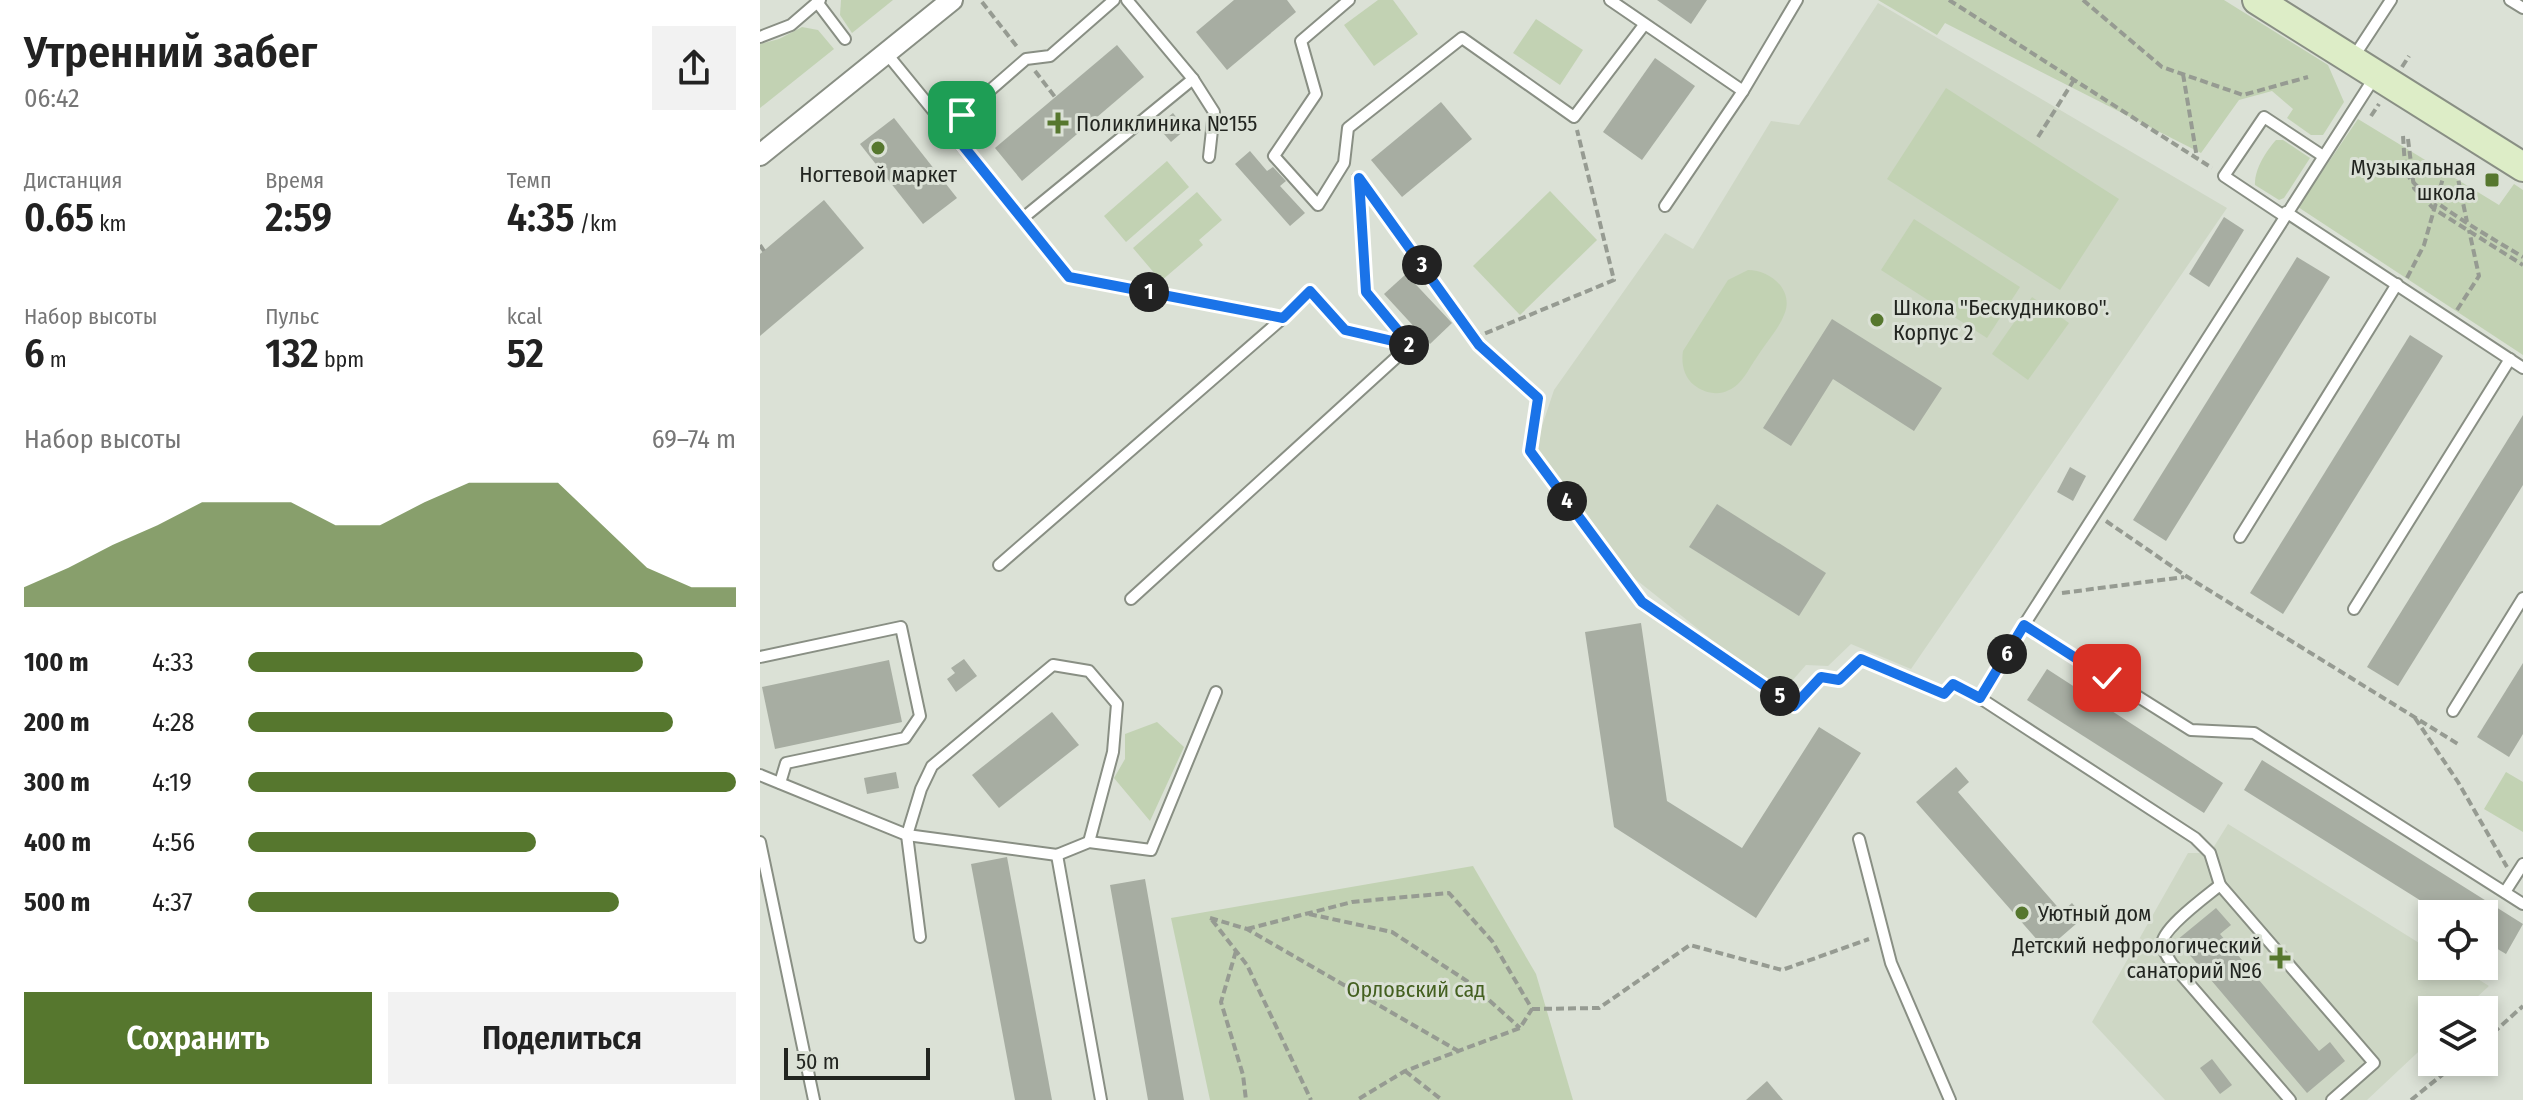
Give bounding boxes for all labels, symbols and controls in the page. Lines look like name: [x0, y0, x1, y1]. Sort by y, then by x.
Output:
text: Утренний забег: [24, 26, 317, 79]
button: share: [652, 26, 736, 110]
pin: [928, 81, 996, 149]
text: 06:42: [24, 83, 80, 114]
icon: arrive: [940, 93, 984, 137]
place label: Поликлиника №155: [1076, 110, 1257, 137]
marker: Поликлиника №155: [1047, 112, 1069, 134]
marker: Ногтевой маркет: [869, 139, 887, 157]
place label: Музыкальная школа: [2351, 154, 2476, 206]
place label: Ногтевой маркет: [799, 161, 957, 188]
text: Дистанция: [24, 167, 123, 194]
text: Время: [265, 167, 324, 194]
text: Темп: [507, 167, 552, 194]
marker: Музыкальная школа: [2483, 171, 2501, 189]
text: 0.65: [24, 194, 94, 242]
text: 2:59: [265, 194, 332, 242]
text: 4:35: [507, 194, 575, 242]
text: km: [94, 210, 126, 237]
text: /km: [575, 210, 617, 237]
pin: 3: [1402, 245, 1442, 285]
text: 3: [1417, 251, 1427, 278]
pin: 1: [1129, 272, 1169, 312]
text: 1: [1144, 278, 1154, 305]
place label: Школа "Бескудниково". Корпус 2: [1893, 294, 2109, 346]
text: Набор высоты: [24, 303, 157, 330]
text: Пульс: [265, 303, 319, 330]
text: kcal: [507, 303, 542, 330]
marker: Школа "Бескудниково". Корпус 2: [1868, 311, 1886, 329]
pin: 2: [1389, 325, 1429, 365]
text: 6: [24, 330, 45, 378]
text: 132: [265, 330, 319, 378]
text: 52: [507, 330, 544, 378]
text: 2: [1404, 331, 1414, 358]
text: m: [45, 346, 67, 373]
text: bpm: [319, 346, 364, 373]
text: Набор высоты: [24, 424, 182, 455]
text: 69–74 m: [652, 424, 736, 455]
pin: 4: [1547, 481, 1587, 521]
text: 4: [1561, 487, 1573, 514]
pin: 6: [1987, 634, 2027, 674]
text: 6: [2001, 640, 2013, 667]
pin: [2073, 644, 2141, 712]
text: 100 m: [24, 647, 89, 678]
text: 4:33: [152, 647, 194, 678]
icon: check: [2085, 656, 2129, 700]
pin: 5: [1760, 676, 1800, 716]
text: 5: [1775, 682, 1785, 709]
text: 200 m: [24, 707, 90, 738]
text: 4:28: [152, 707, 195, 738]
text: 300 m: [24, 767, 90, 798]
text: 4:19: [152, 767, 192, 798]
text: 400 m: [24, 827, 91, 858]
text: 4:56: [152, 827, 195, 858]
text: 500 m: [24, 887, 90, 918]
text: 4:37: [152, 887, 192, 918]
place label: Уютный дом: [2037, 900, 2151, 927]
map controls: [2418, 900, 2498, 1076]
button: locate: [2418, 900, 2498, 980]
marker: Уютный дом: [2013, 904, 2031, 922]
place label: Детский нефрологический санаторий №6: [2011, 932, 2262, 984]
marker: Детский нефрологический санаторий №6: [2269, 947, 2291, 969]
park label: Орловский сад: [1347, 976, 1485, 1003]
button: Сохранить: [24, 992, 372, 1084]
button: Поделиться: [388, 992, 736, 1084]
button: layers: [2418, 996, 2498, 1076]
scale bar: [784, 1044, 930, 1080]
text: 50 m: [796, 1048, 840, 1075]

